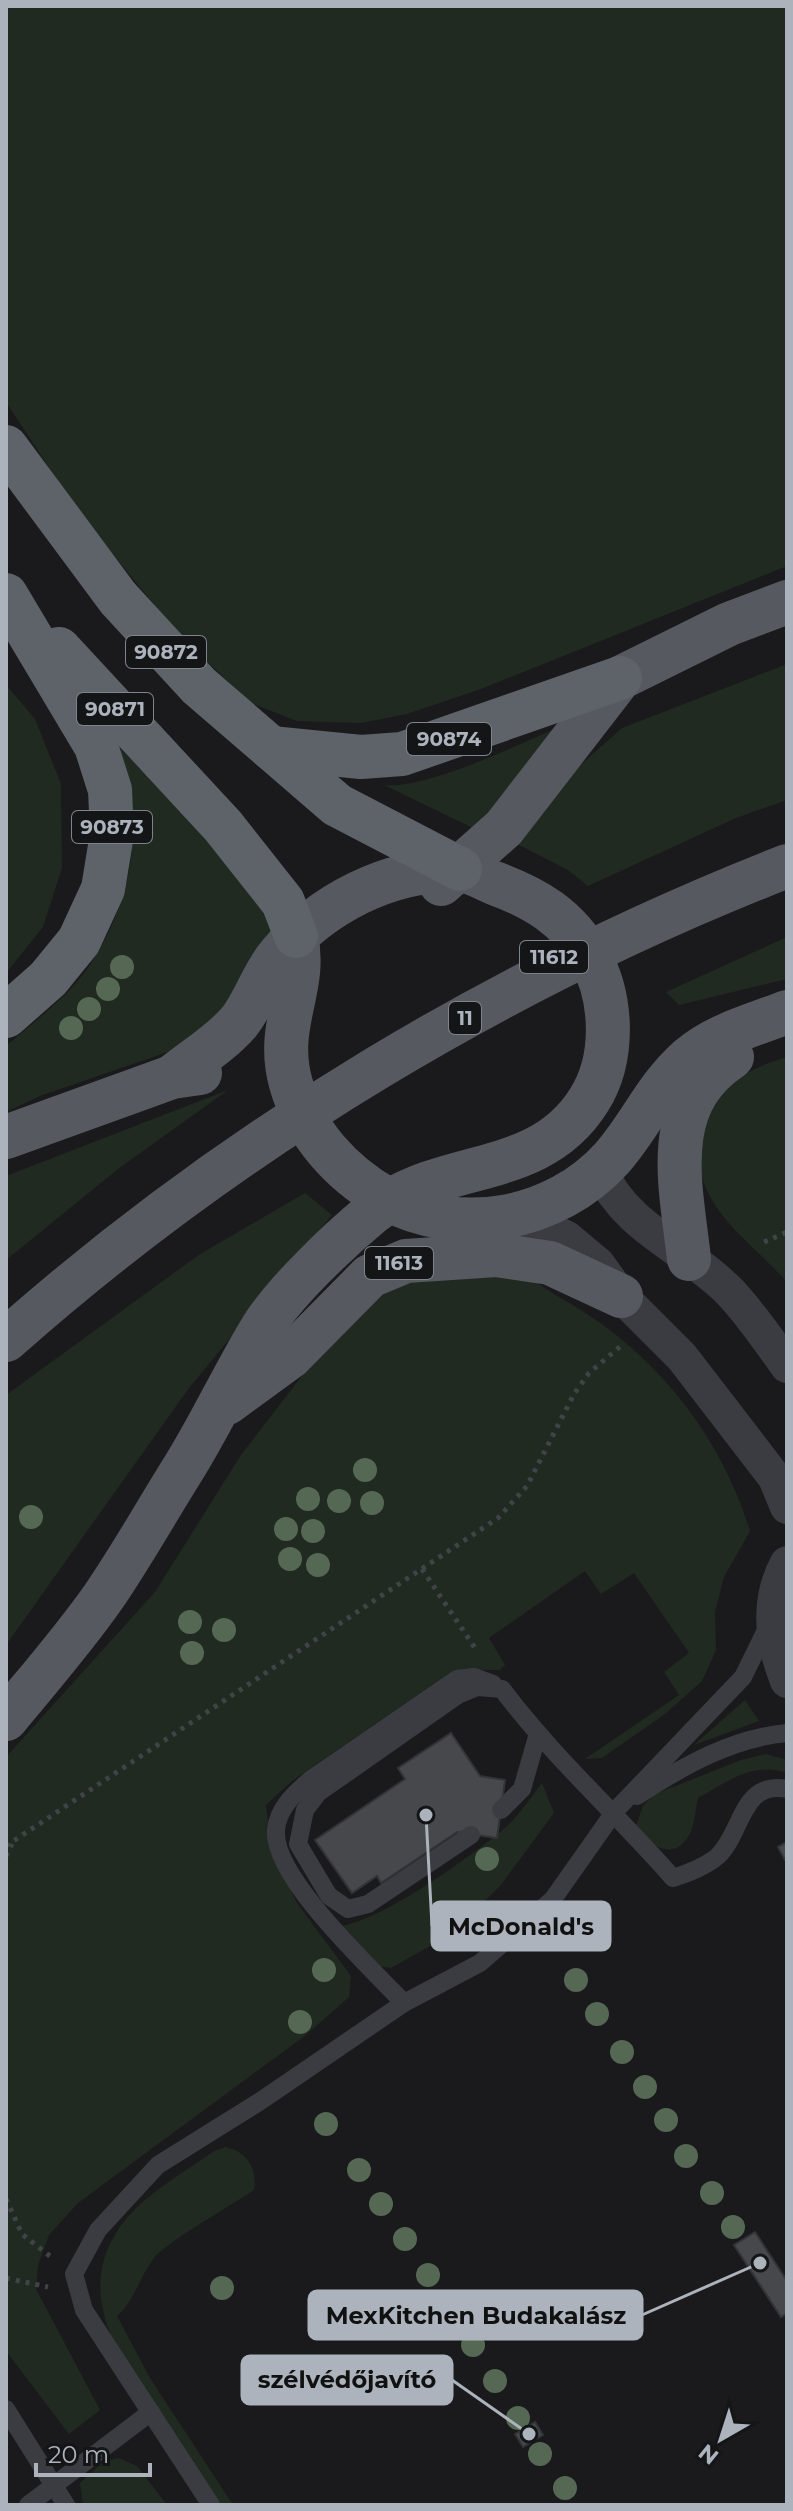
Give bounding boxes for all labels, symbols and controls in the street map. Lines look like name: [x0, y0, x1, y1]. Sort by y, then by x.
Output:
road number: 90872: [126, 636, 206, 668]
road number: 90871: [77, 693, 153, 725]
road number: 90874: [407, 723, 491, 755]
road number: 90873: [72, 811, 152, 843]
road number: 11612: [520, 941, 588, 973]
road number: 11: [449, 1002, 481, 1034]
road number: 11613: [365, 1247, 433, 1279]
callout: McDonald's: [432, 1902, 610, 1950]
text: McDonald's: [448, 1912, 594, 1941]
callout: MexKitchen Budakalász: [309, 2291, 642, 2339]
text: MexKitchen Budakalász: [326, 2301, 626, 2330]
callout: szélvédőjavító: [242, 2356, 452, 2404]
text: szélvédőjavító: [258, 2365, 436, 2394]
north arrow: [681, 2399, 761, 2479]
scale bar: [36, 2427, 150, 2477]
text: N: [693, 2438, 724, 2470]
text: 20 m: [48, 2440, 109, 2469]

